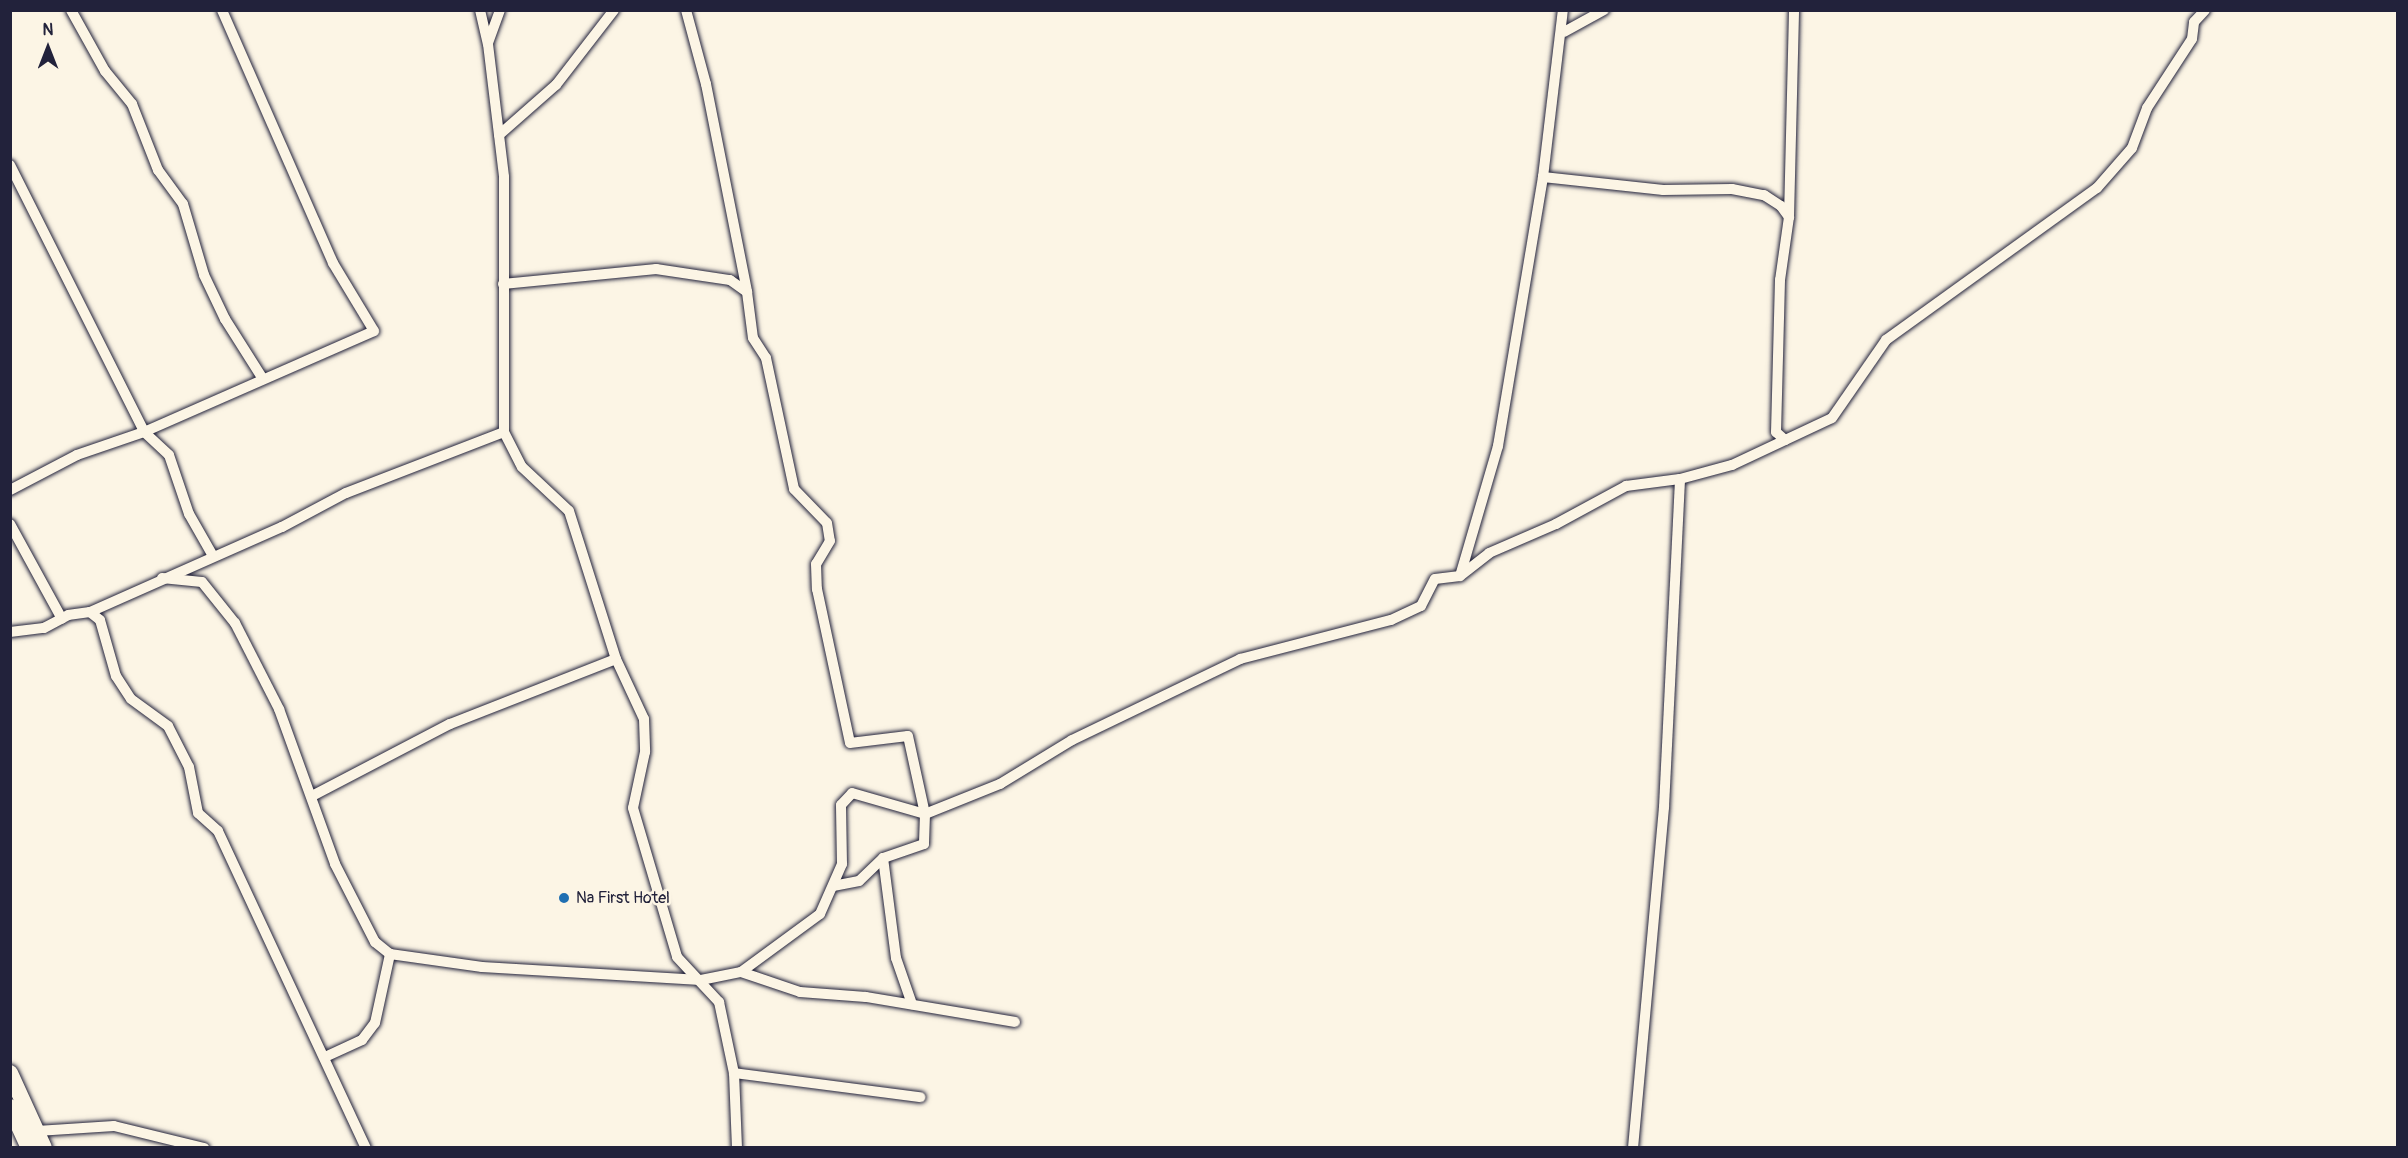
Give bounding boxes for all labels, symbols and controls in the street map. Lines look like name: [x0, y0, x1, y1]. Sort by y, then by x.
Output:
north arrow: [18, 18, 78, 78]
text: N: [43, 20, 53, 40]
place label: Na First Hotel: [576, 888, 670, 908]
marker: Na First Hotel: [557, 891, 571, 905]

